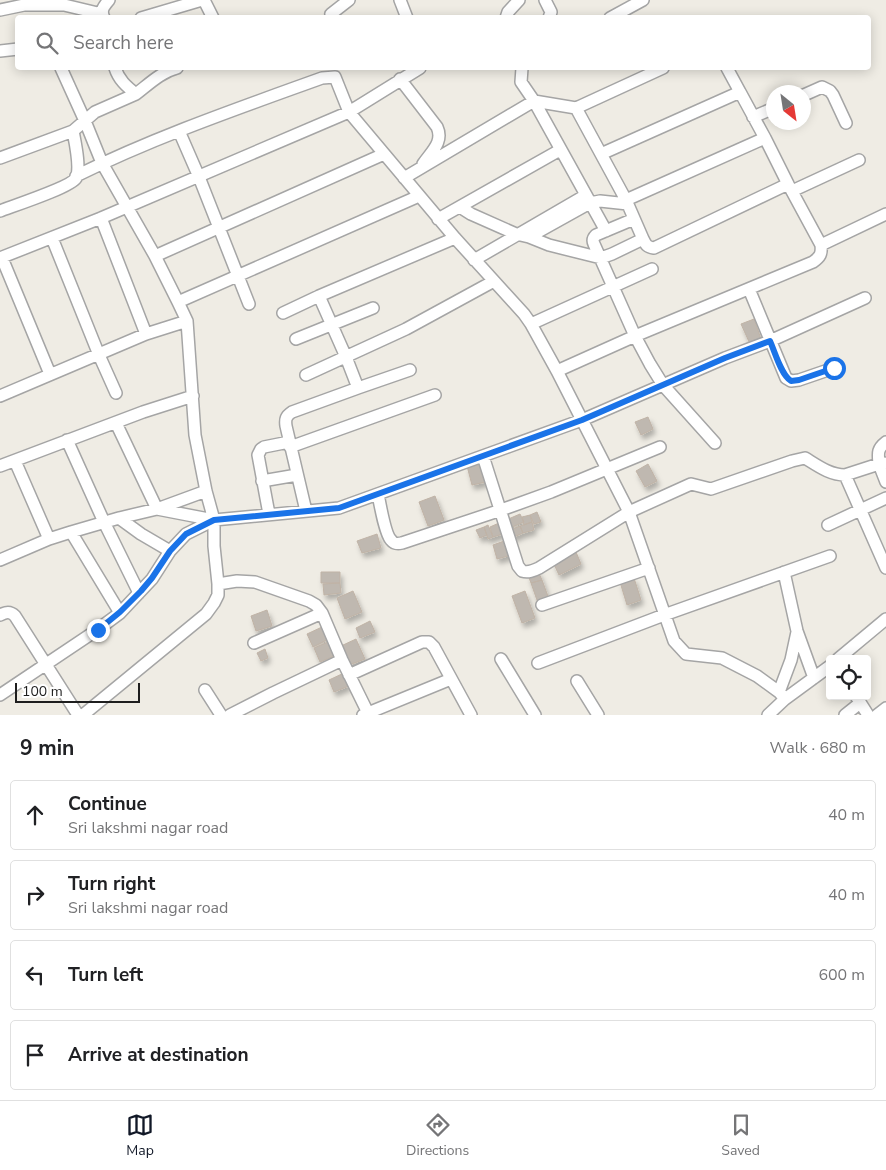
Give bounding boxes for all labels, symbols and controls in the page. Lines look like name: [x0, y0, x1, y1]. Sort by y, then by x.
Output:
search box: [15, 15, 871, 70]
icon: search: [33, 29, 61, 57]
text: Search here: [73, 30, 174, 56]
north arrow: [766, 85, 811, 130]
route start: [823, 357, 846, 380]
route end: [87, 619, 110, 642]
map controls: [826, 655, 871, 700]
button: locate: [826, 655, 871, 700]
scale bar: [15, 680, 140, 703]
text: 100 m: [22, 682, 63, 701]
text: 9 min: [20, 734, 74, 762]
text: Walk · 680 m: [770, 737, 866, 759]
text: Continue: [68, 791, 147, 817]
icon: ahead: [21, 801, 49, 829]
text: 40 m: [828, 804, 865, 826]
text: Sri lakshmi nagar road: [68, 817, 228, 839]
text: Turn right: [68, 871, 155, 897]
icon: right: [21, 881, 49, 909]
text: 40 m: [828, 884, 865, 906]
text: Sri lakshmi nagar road: [68, 897, 228, 919]
icon: left: [21, 961, 49, 989]
text: Turn left: [68, 962, 143, 988]
text: 600 m: [818, 964, 865, 986]
icon: arrive: [21, 1041, 49, 1069]
text: Arrive at destination: [68, 1042, 249, 1068]
tab: Map: [126, 1111, 154, 1160]
tab: Directions: [406, 1111, 469, 1160]
tab: Saved: [721, 1111, 760, 1160]

